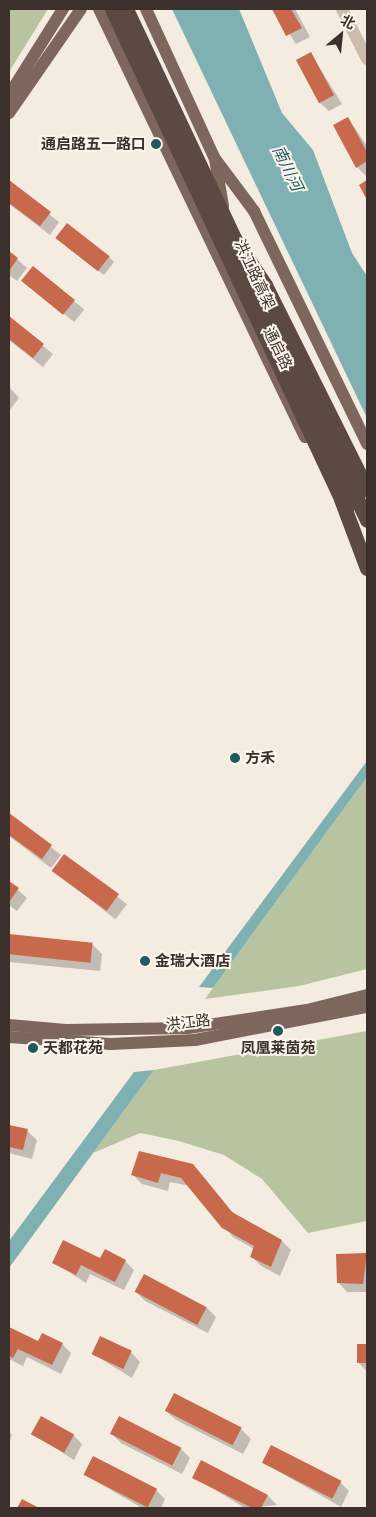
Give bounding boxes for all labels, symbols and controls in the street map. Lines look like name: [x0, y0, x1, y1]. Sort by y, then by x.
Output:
north arrow: [316, 10, 366, 60]
text: 北: [338, 10, 359, 33]
place label: 通启路五一路口: [41, 135, 146, 153]
marker: 通启路五一路口: [150, 138, 162, 150]
water label: 南川河: [269, 142, 307, 194]
street label: 洪江路高架: [231, 236, 279, 312]
street label: 通启路: [260, 324, 296, 372]
place label: 方禾: [245, 749, 275, 767]
marker: 方禾: [229, 752, 241, 764]
place label: 金瑞大酒店: [155, 952, 230, 970]
marker: 金瑞大酒店: [139, 955, 151, 967]
street label: 洪江路: [165, 1011, 211, 1033]
marker: 凤凰莱茵苑: [272, 1025, 284, 1037]
place label: 天都花苑: [43, 1039, 103, 1057]
place label: 凤凰莱茵苑: [241, 1039, 315, 1057]
marker: 天都花苑: [27, 1042, 39, 1054]

